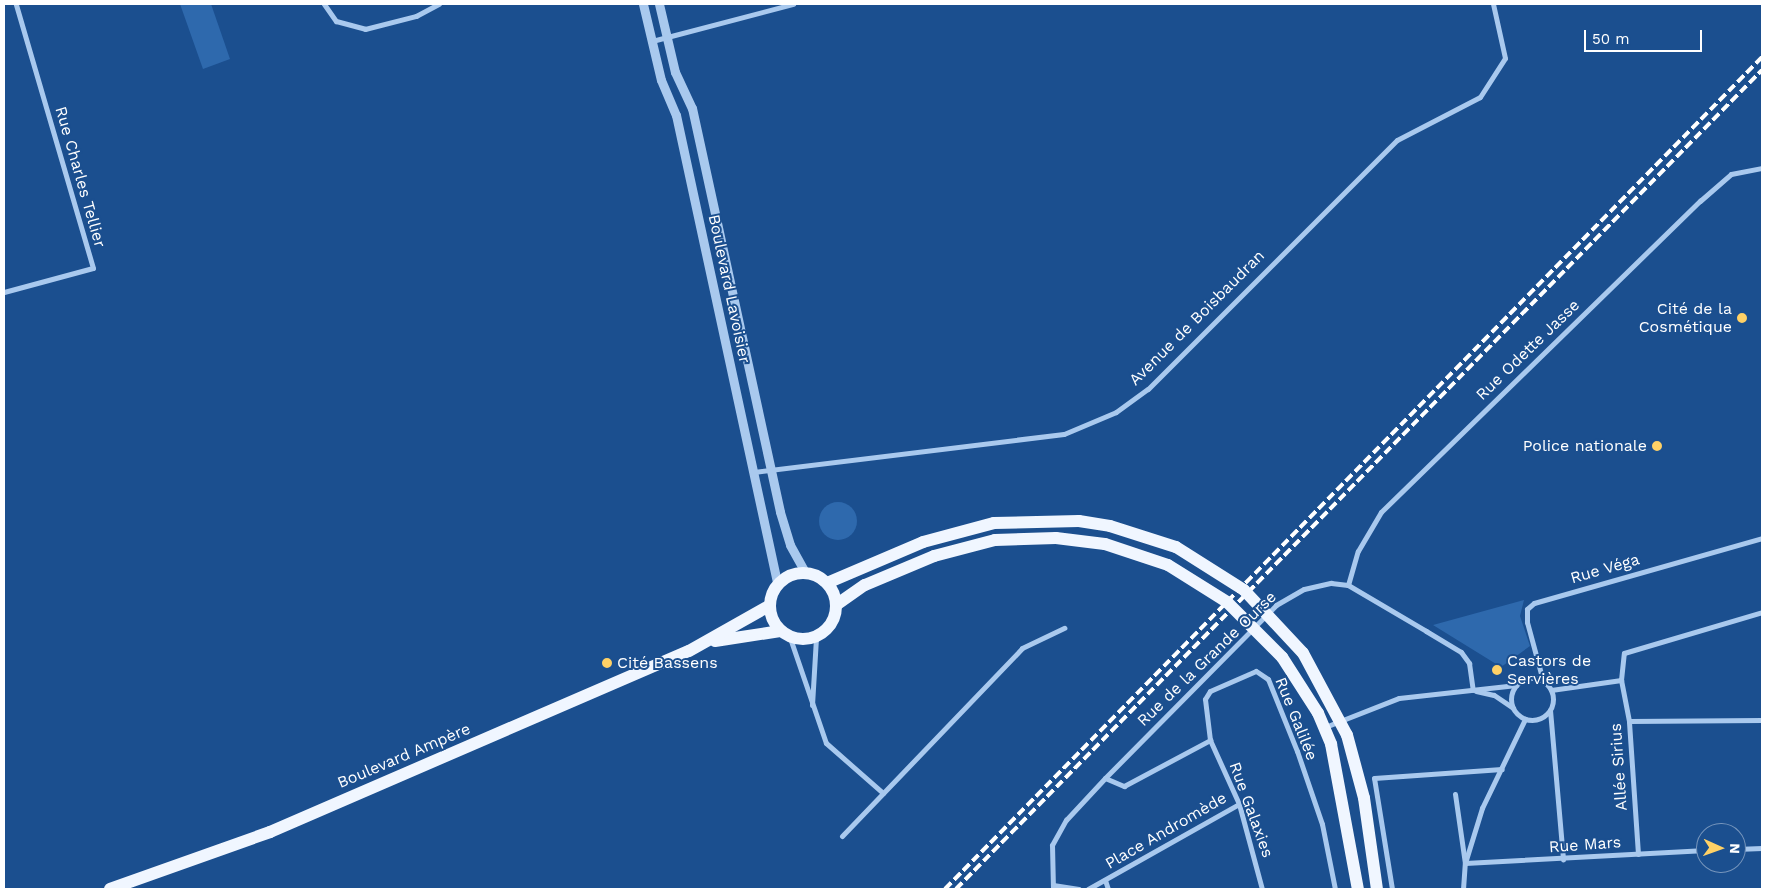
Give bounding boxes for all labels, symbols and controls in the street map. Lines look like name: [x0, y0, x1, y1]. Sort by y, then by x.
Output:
scale bar: [1586, 20, 1704, 52]
text: 50 m: [1592, 30, 1629, 48]
street label: Rue Charles Tellier: [51, 104, 109, 250]
street label: Boulevard Lavoisier: [704, 213, 754, 365]
street label: Avenue de Boisbaudran: [1125, 246, 1269, 390]
street label: Rue Odette Jasse: [1472, 296, 1584, 404]
place label: Cité de la Cosmétique: [1639, 299, 1732, 337]
marker: Cité de la Cosmétique: [1736, 312, 1748, 324]
place label: Police nationale: [1523, 436, 1647, 456]
marker: Police nationale: [1651, 440, 1663, 452]
street label: Rue Véga: [1568, 550, 1642, 588]
street label: Rue de la Grande Ourse: [1133, 587, 1281, 731]
place label: Castors de Servières: [1507, 651, 1591, 689]
place label: Cité Bassens: [617, 653, 718, 673]
marker: Cité Bassens: [601, 657, 613, 669]
marker: Castors de Servières: [1491, 664, 1503, 676]
street label: Rue Galilée: [1271, 675, 1321, 763]
street label: Boulevard Ampère: [334, 719, 474, 793]
street label: Allée Sirius: [1606, 723, 1632, 811]
street label: Rue Galaxies: [1225, 760, 1277, 860]
street label: Place Andromède: [1102, 788, 1230, 874]
north arrow: [1696, 823, 1746, 873]
street label: Rue Mars: [1548, 833, 1622, 857]
text: N: [1727, 843, 1743, 854]

